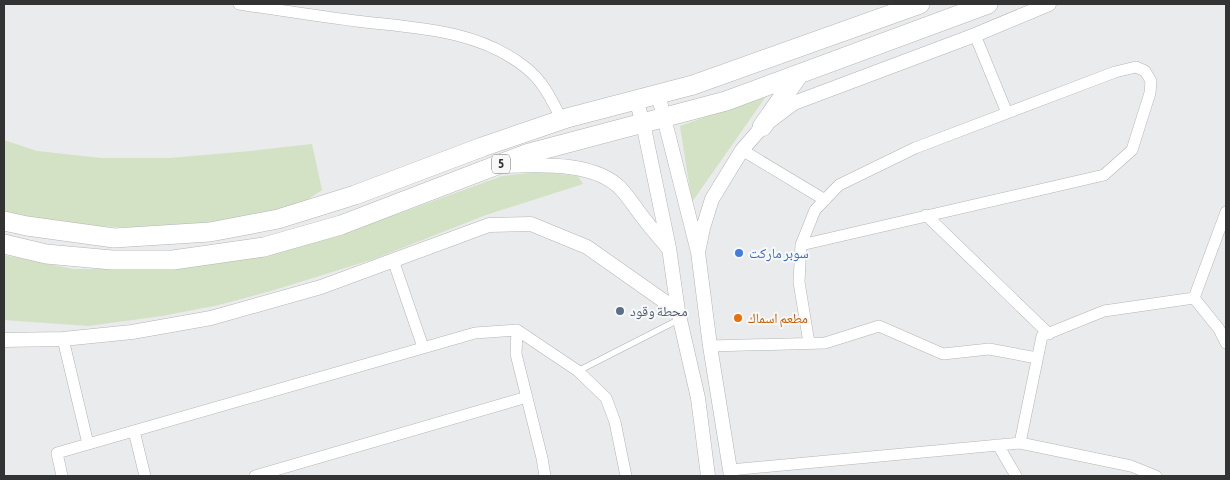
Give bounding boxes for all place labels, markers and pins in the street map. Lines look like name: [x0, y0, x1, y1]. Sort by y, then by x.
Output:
place label: سوبر ماركت: [749, 245, 809, 262]
marker: سوبر ماركت: [733, 247, 745, 259]
place label: محطة وقود: [630, 303, 688, 320]
marker: محطة وقود: [614, 305, 626, 317]
place label: مطعم اسماك: [748, 310, 808, 328]
marker: مطعم اسماك: [732, 312, 744, 324]

